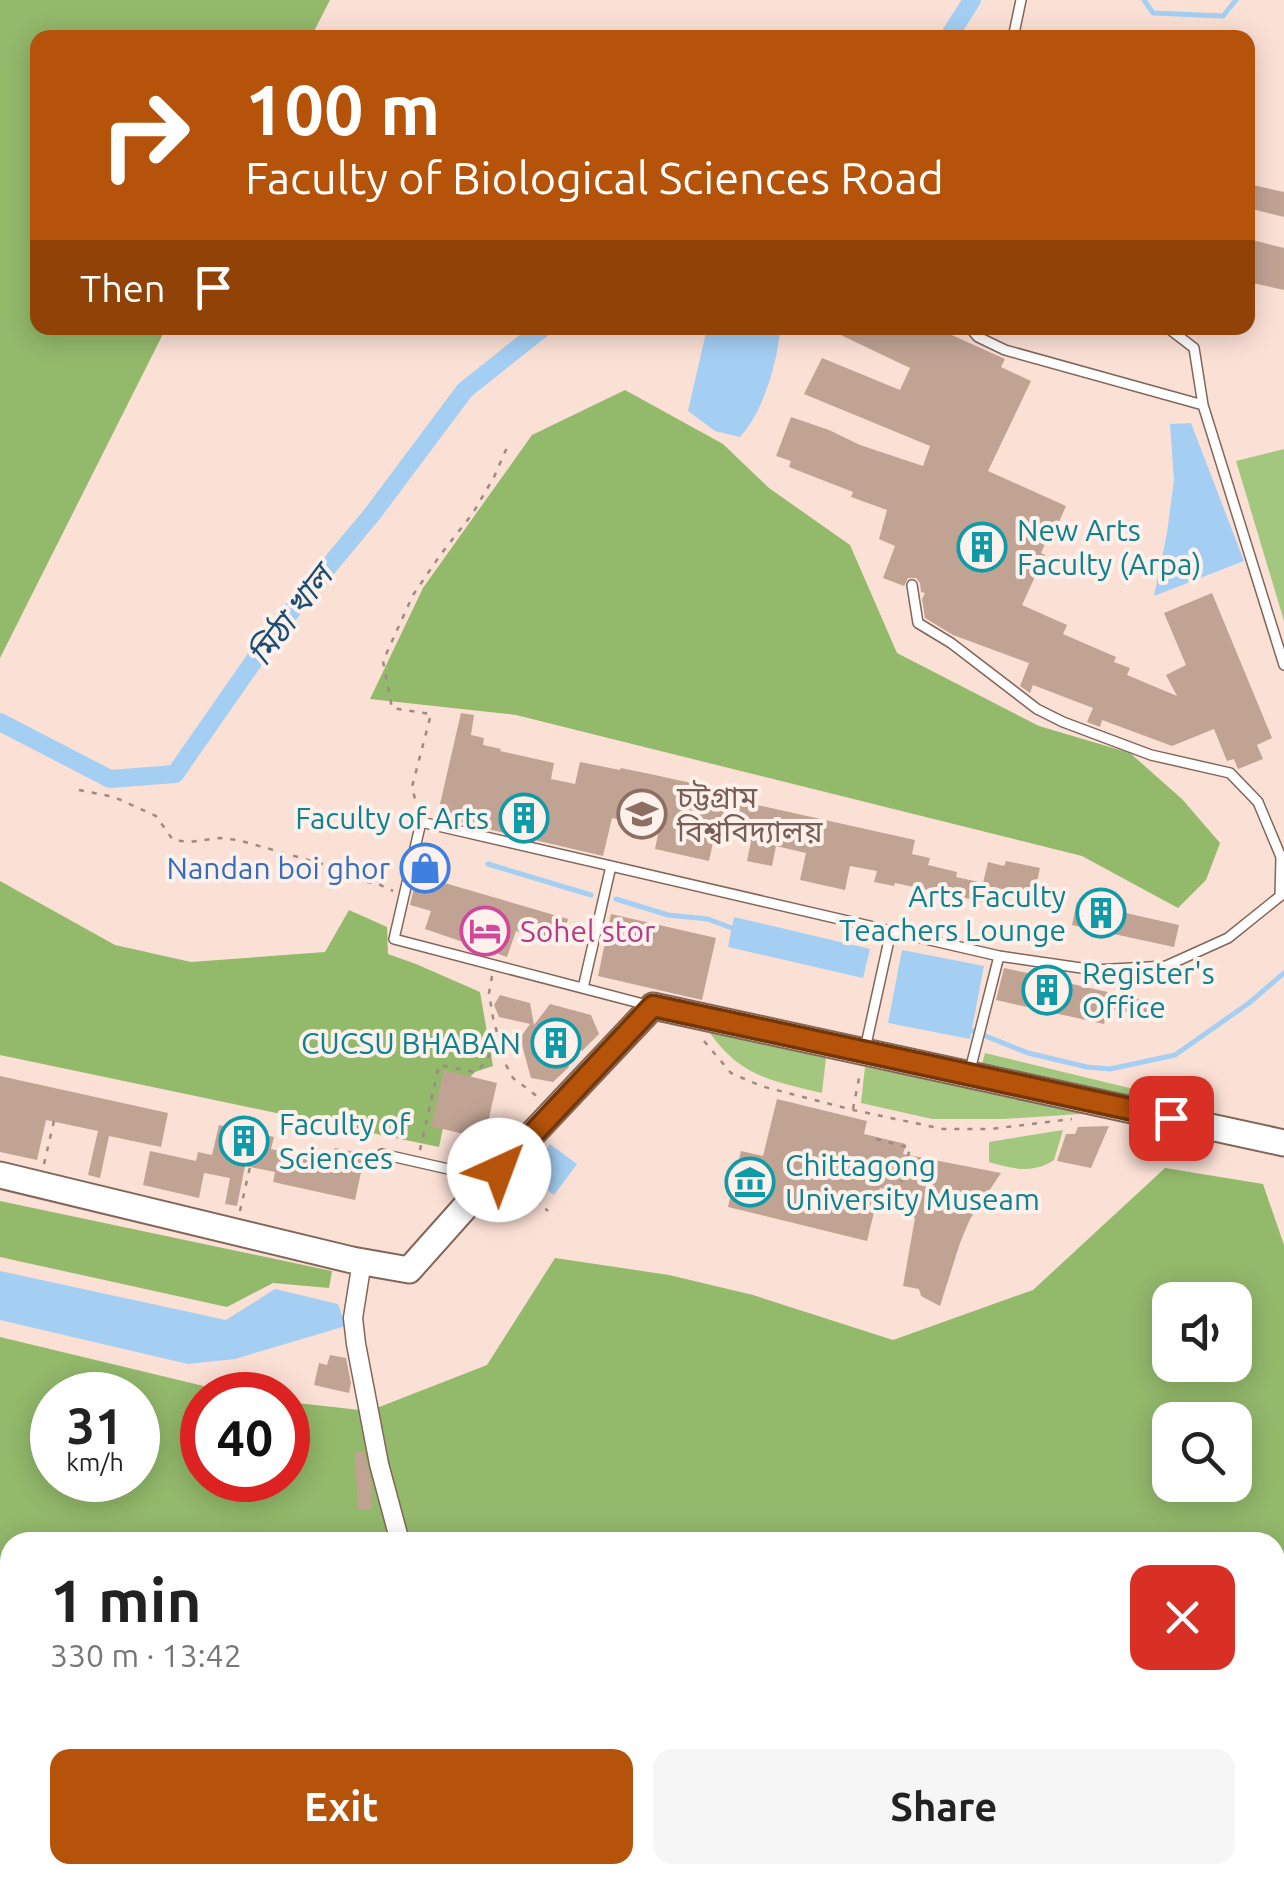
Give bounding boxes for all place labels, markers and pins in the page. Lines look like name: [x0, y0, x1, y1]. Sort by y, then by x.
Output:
place label: New Arts Faculty (Arpa): [1017, 513, 1201, 581]
building icon: New Arts Faculty (Arpa): [956, 521, 1008, 573]
place label: চট্টগ্রাম বিশ্ববিদ্যালয়: [676, 780, 824, 848]
school or university icon: চট্টগ্রাম বিশ্ববিদ্যালয়: [616, 788, 668, 840]
building icon: Faculty of Arts: [498, 792, 550, 844]
place label: Faculty of Arts: [295, 801, 489, 835]
shop icon: Nandan boi ghor: [399, 842, 451, 894]
place label: Nandan boi ghor: [167, 851, 391, 885]
place label: Arts Faculty Teachers Lounge: [839, 879, 1066, 947]
building icon: Arts Faculty Teachers Lounge: [1075, 887, 1127, 939]
hotel icon: Sohel stor: [459, 905, 511, 957]
place label: Sohel stor: [520, 914, 656, 948]
place label: Register's Office: [1082, 956, 1215, 1024]
building icon: Register's Office: [1021, 964, 1073, 1016]
building icon: CUCSU BHABAN: [530, 1017, 582, 1069]
place label: CUCSU BHABAN: [301, 1026, 521, 1060]
pin: [1129, 1076, 1214, 1161]
place label: Faculty of Sciences: [279, 1107, 411, 1175]
building icon: Faculty of Sciences: [218, 1115, 270, 1167]
place label: Chittagong University Museam: [785, 1148, 1040, 1216]
museum icon: Chittagong University Museam: [724, 1156, 776, 1208]

